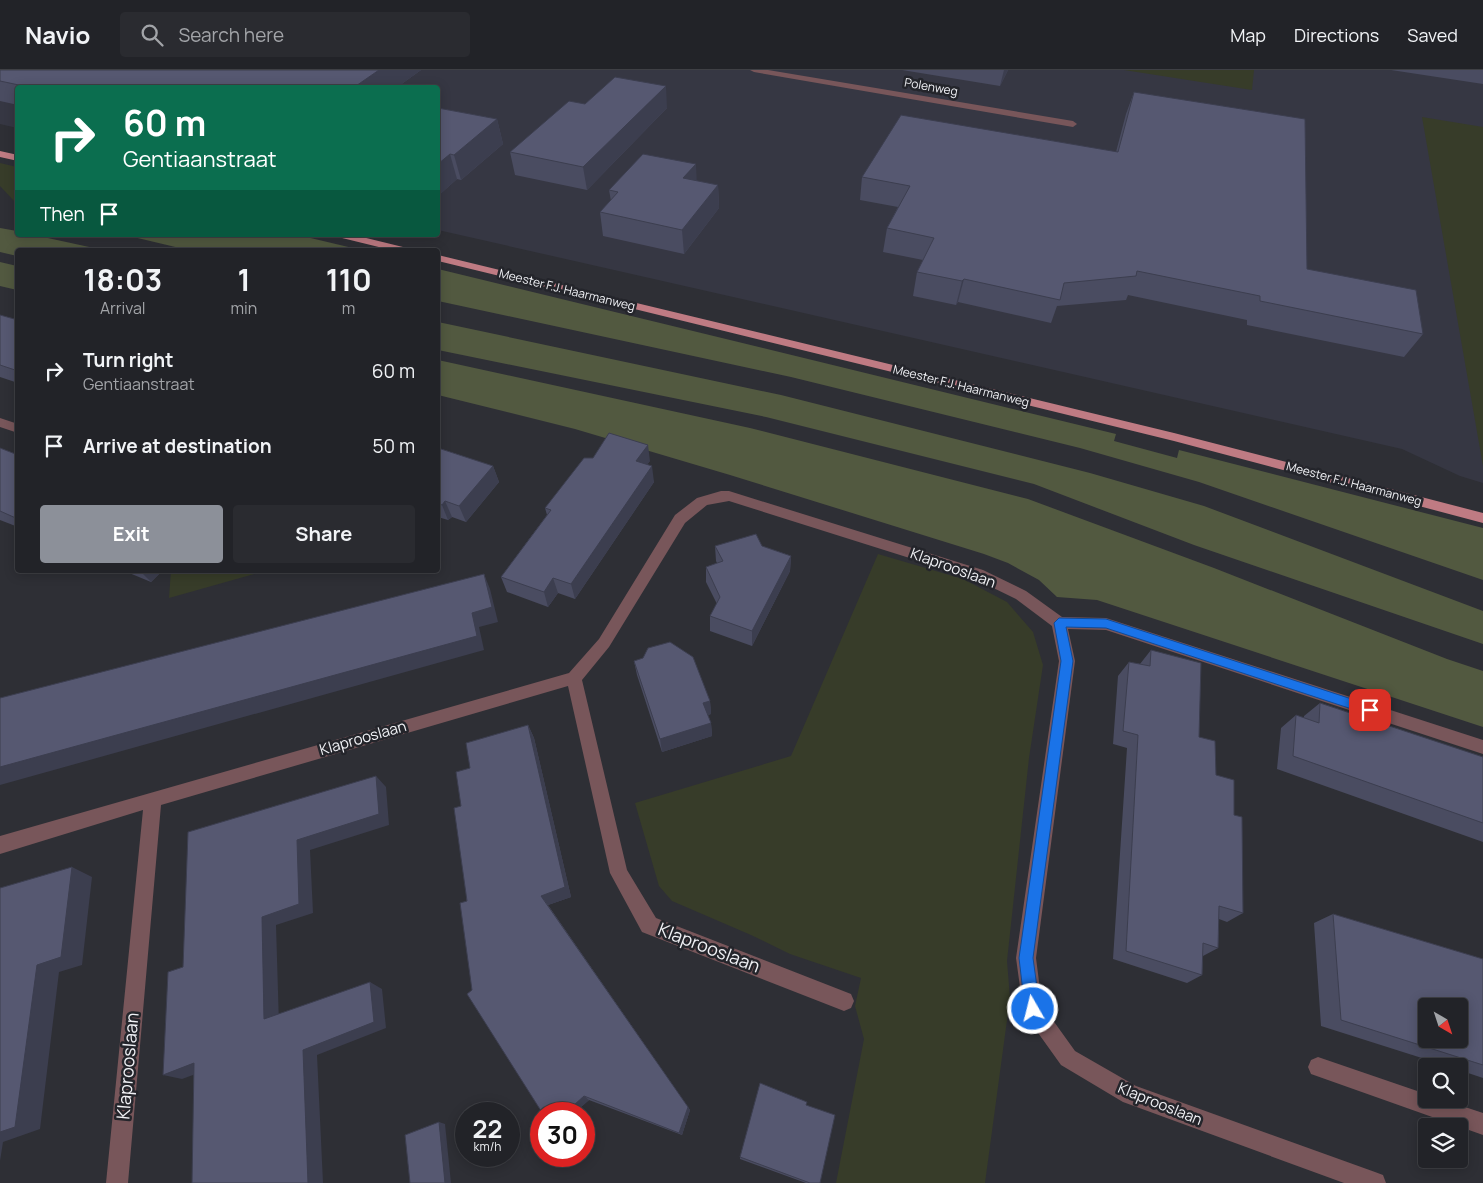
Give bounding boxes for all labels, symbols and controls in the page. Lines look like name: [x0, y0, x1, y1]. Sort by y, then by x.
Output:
search box: [120, 12, 470, 57]
text: Navio: [25, 18, 90, 51]
icon: search: [138, 21, 166, 49]
text: Search here: [178, 22, 284, 48]
text: Map: [1230, 23, 1266, 47]
text: Directions: [1294, 23, 1379, 47]
text: Saved: [1407, 23, 1458, 47]
street label: Polenweg: [903, 73, 959, 100]
text: 60 m: [123, 99, 206, 147]
icon: right: [40, 105, 105, 170]
text: Gentiaanstraat: [123, 144, 277, 174]
icon: arrive: [95, 200, 123, 228]
text: Then: [40, 201, 85, 227]
text: 18:03: [83, 259, 162, 300]
text: 1: [237, 259, 251, 300]
text: 110: [326, 259, 372, 300]
street label: Meester F.J. Haarmanweg: [497, 264, 637, 315]
text: Arrival: [100, 297, 146, 319]
text: min: [231, 297, 257, 319]
text: m: [342, 297, 355, 319]
text: Turn right: [83, 347, 173, 373]
icon: right: [40, 357, 68, 385]
text: 60 m: [372, 358, 415, 384]
street label: Meester F.J. Haarmanweg: [891, 360, 1031, 411]
text: Gentiaanstraat: [83, 373, 195, 395]
icon: arrive: [40, 432, 68, 460]
text: Arrive at destination: [83, 433, 272, 459]
text: 50 m: [373, 433, 415, 459]
street label: Meester F.J. Haarmanweg: [1284, 457, 1424, 510]
button: Exit: [40, 505, 223, 563]
button: Share: [233, 505, 415, 563]
street label: Klaprooslaan: [908, 542, 999, 593]
pin: [1349, 689, 1391, 731]
icon: arrive: [1356, 696, 1384, 724]
street label: Klaprooslaan: [317, 715, 409, 760]
street label: Klaprooslaan: [655, 917, 764, 978]
position arrow: [1006, 982, 1058, 1034]
north arrow: [1418, 998, 1468, 1048]
map controls: [1418, 998, 1468, 1168]
street label: Klaprooslaan: [110, 1011, 144, 1120]
button: search: [1418, 1058, 1468, 1108]
street label: Klaprooslaan: [1115, 1077, 1206, 1130]
speed limit sign: 30: [530, 1102, 595, 1167]
text: 22: [473, 1111, 502, 1146]
button: layers: [1418, 1118, 1468, 1168]
text: km/h: [474, 1138, 501, 1155]

